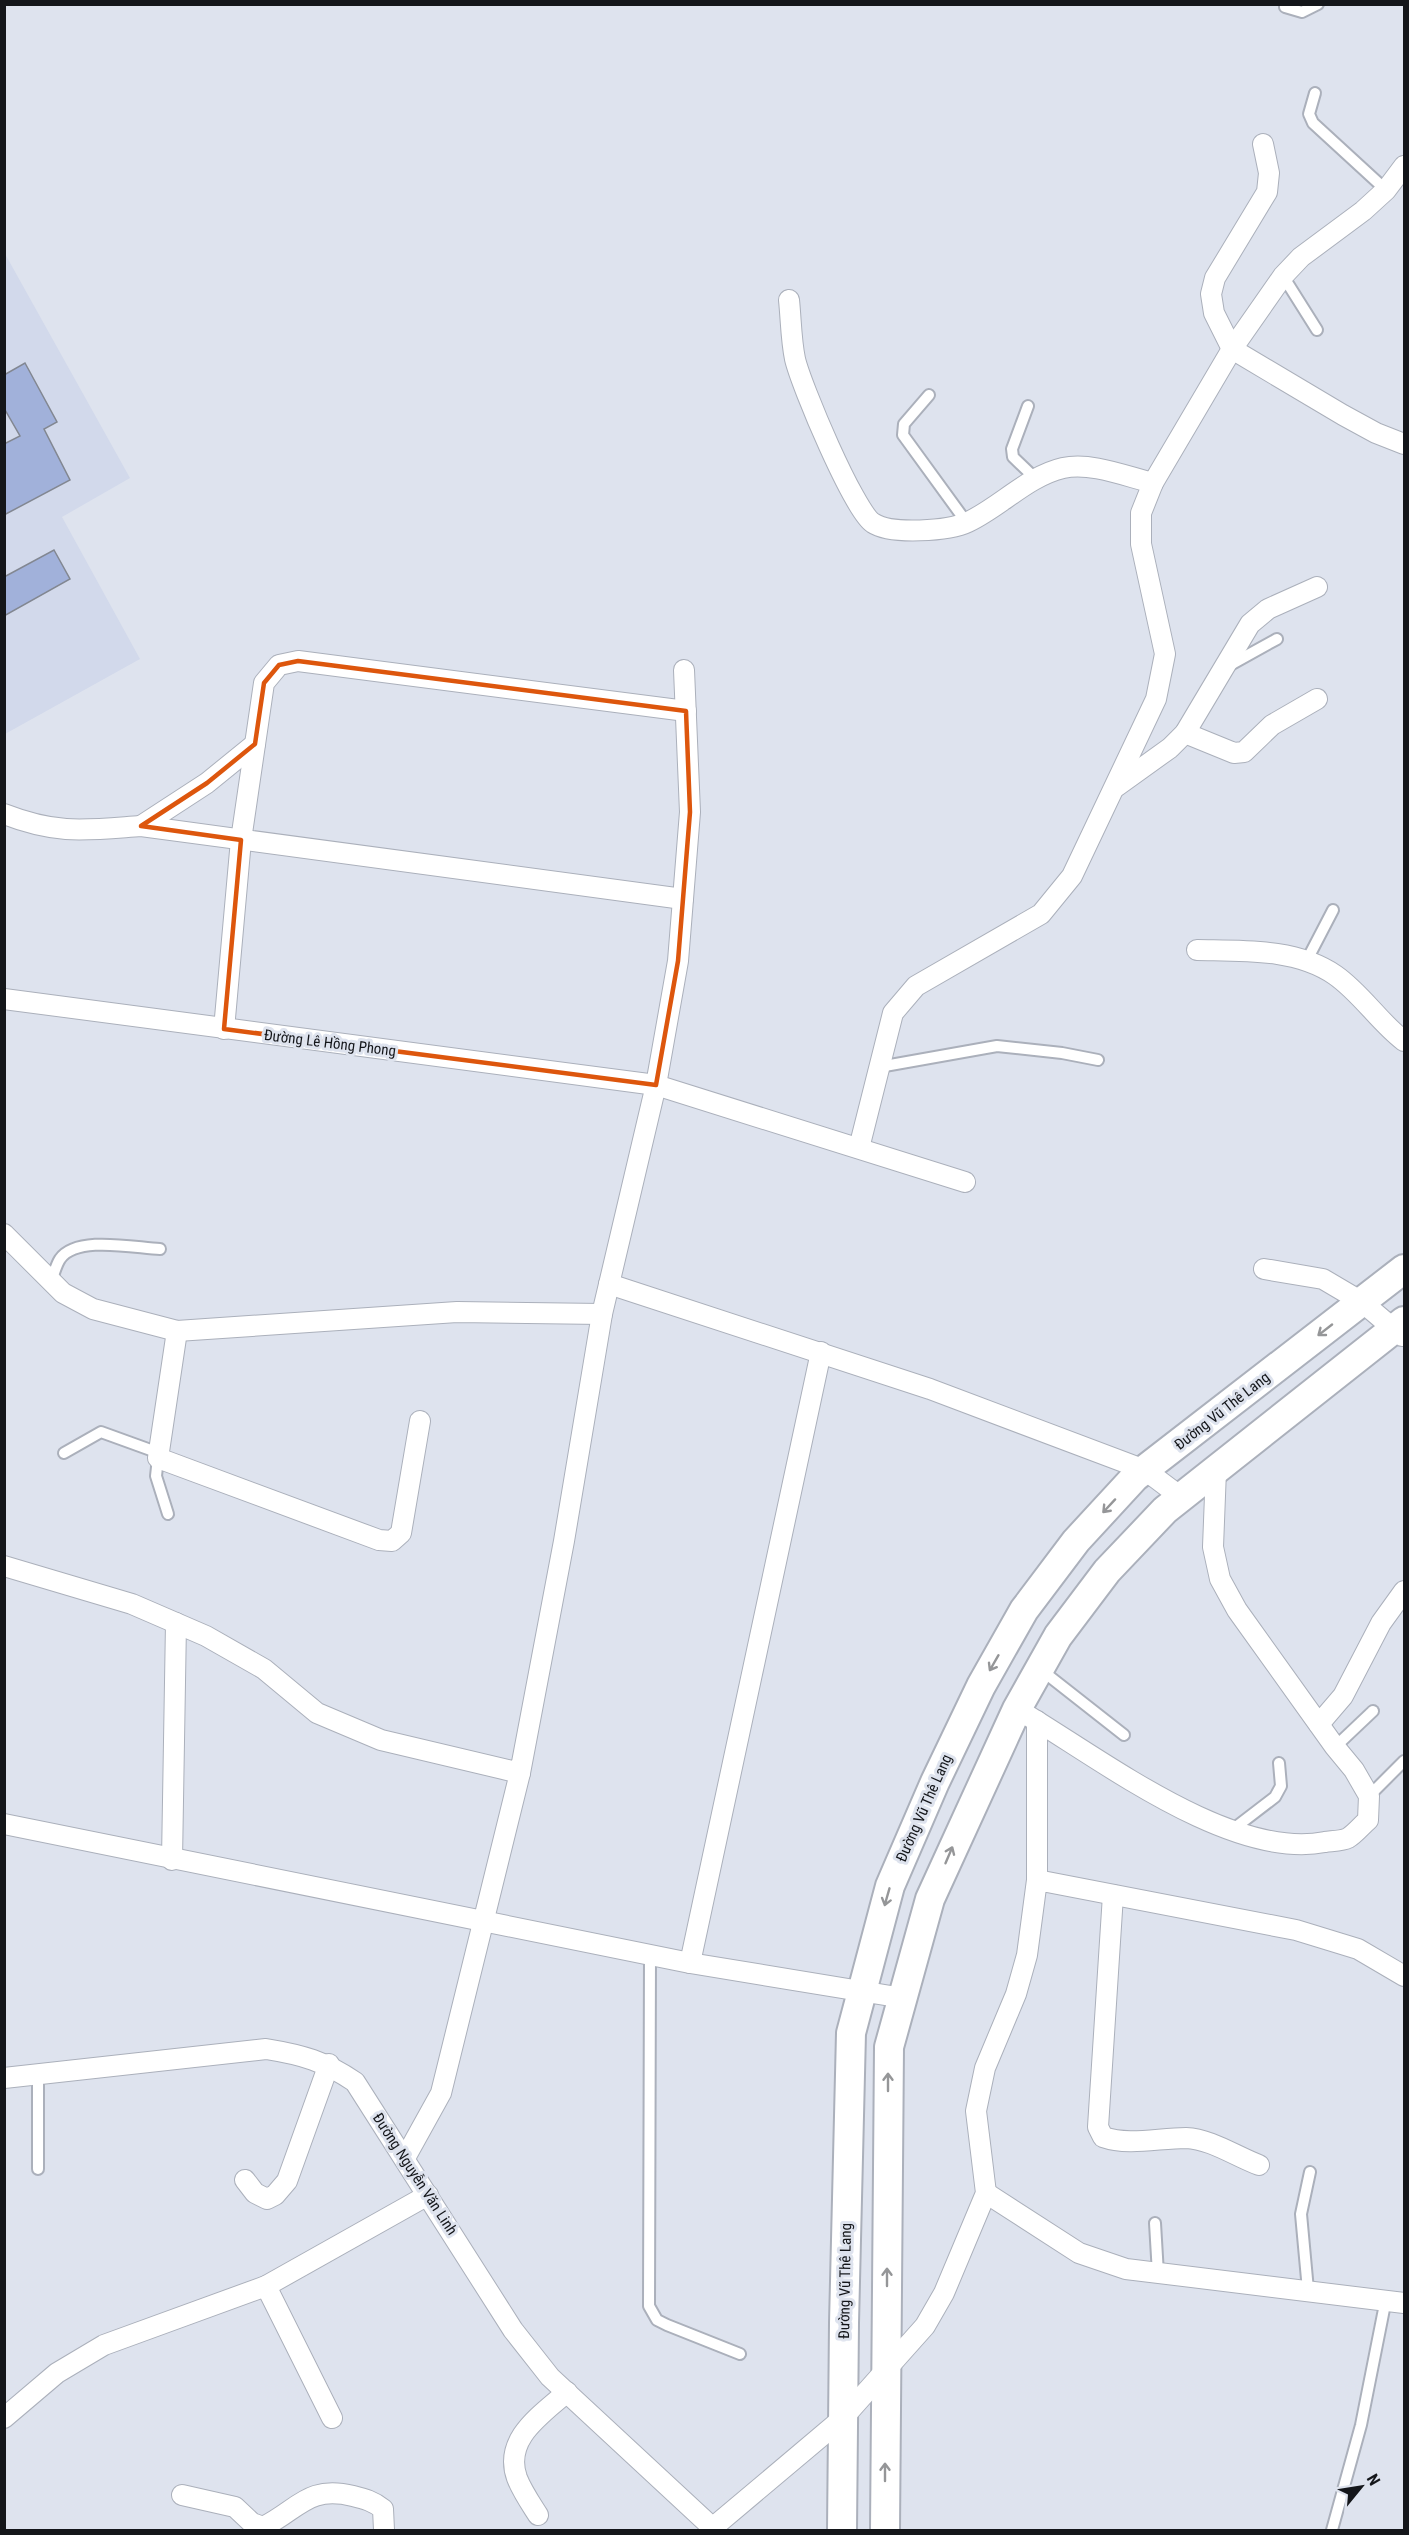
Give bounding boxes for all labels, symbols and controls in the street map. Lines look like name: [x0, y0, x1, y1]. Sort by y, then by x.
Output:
street label: Đường Lê Hồng Phong: [263, 1026, 397, 1060]
one-way arrow: [1317, 1324, 1333, 1337]
street label: Đường Vũ Thê Lang: [1171, 1368, 1273, 1454]
one-way arrow: [1102, 1498, 1116, 1513]
one-way arrow: [988, 1654, 1000, 1671]
street label: Đường Vũ Thê Lang: [892, 1751, 956, 1865]
one-way arrow: [944, 1846, 955, 1864]
one-way arrow: [880, 1887, 892, 1906]
one-way arrow: [883, 2073, 894, 2093]
street label: Đường Nguyễn Văn Linh: [369, 2110, 461, 2238]
street label: Đường Vũ Thê Lang: [835, 2223, 855, 2339]
one-way arrow: [881, 2268, 893, 2288]
north arrow: [1331, 2457, 1391, 2517]
one-way arrow: [880, 2463, 891, 2483]
text: N: [1363, 2471, 1384, 2489]

